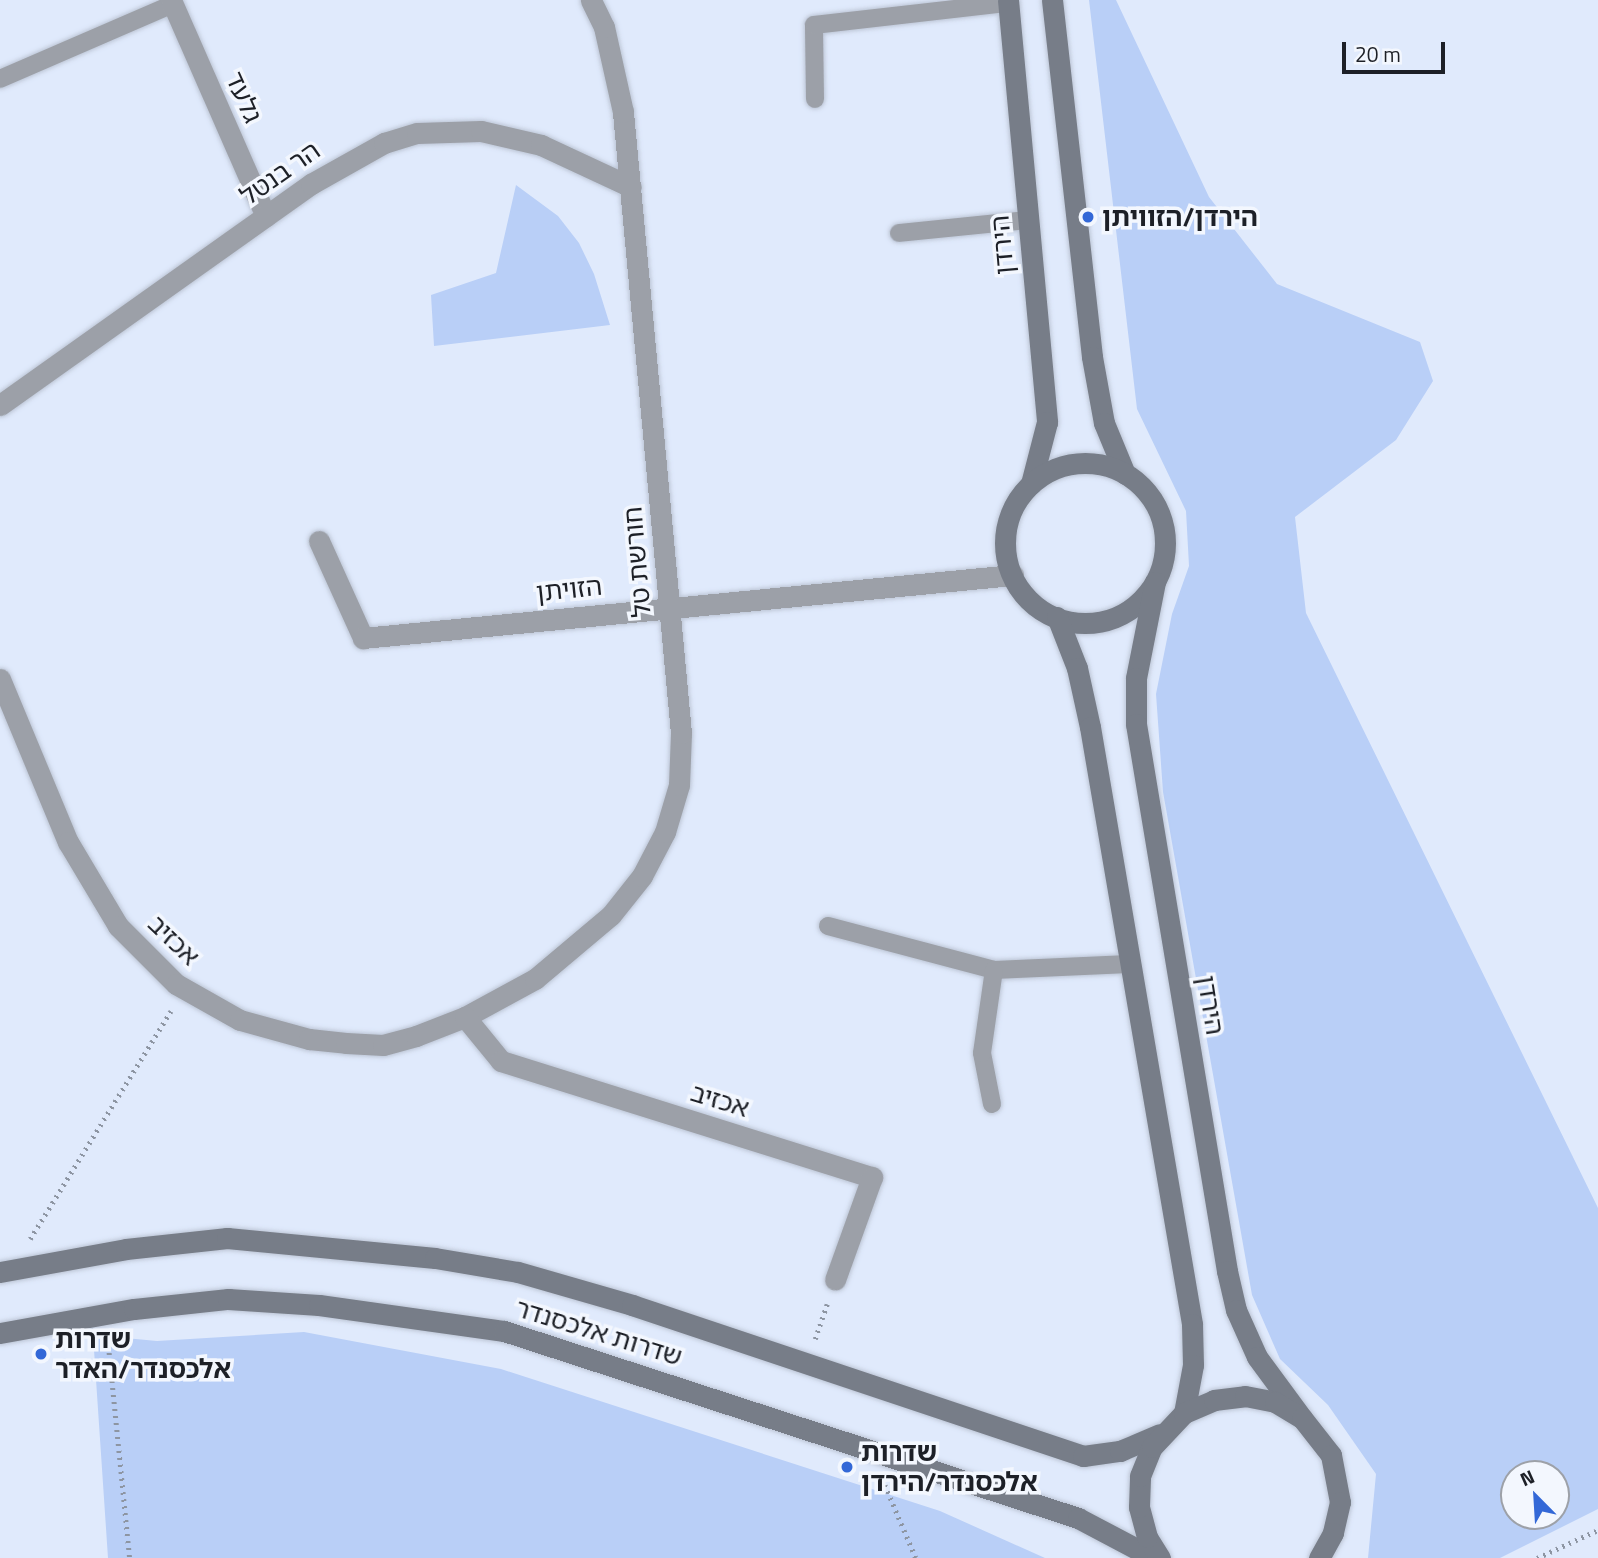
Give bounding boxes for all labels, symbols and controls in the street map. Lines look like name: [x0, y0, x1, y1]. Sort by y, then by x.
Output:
scale bar: [1346, 28, 1449, 72]
text: 20 m: [1355, 38, 1401, 70]
street label: גלעד: [219, 67, 269, 127]
street label: הר בנטל: [234, 134, 326, 212]
place label: הירדן/הזוויתן: [1102, 201, 1258, 233]
marker: הירדן/הזוויתן: [1080, 209, 1096, 225]
street label: הירדן: [984, 214, 1020, 276]
street label: חורשת טל: [617, 505, 657, 619]
street label: הזויתן: [534, 570, 604, 608]
street label: אכזיב: [142, 908, 206, 972]
street label: הירדן: [1191, 973, 1231, 1037]
street label: אכזיב: [687, 1076, 753, 1124]
street label: שדרות אלכסנדר: [512, 1292, 686, 1372]
place label: שדרות אלכסנדר/האדר: [55, 1323, 231, 1384]
marker: שדרות אלכסנדר/האדר: [33, 1346, 49, 1362]
place label: שדרות אלכסנדר/הירדן: [861, 1436, 1038, 1498]
marker: שדרות אלכסנדר/הירדן: [839, 1459, 855, 1475]
north arrow: [1500, 1460, 1570, 1530]
text: N: [1515, 1461, 1539, 1493]

